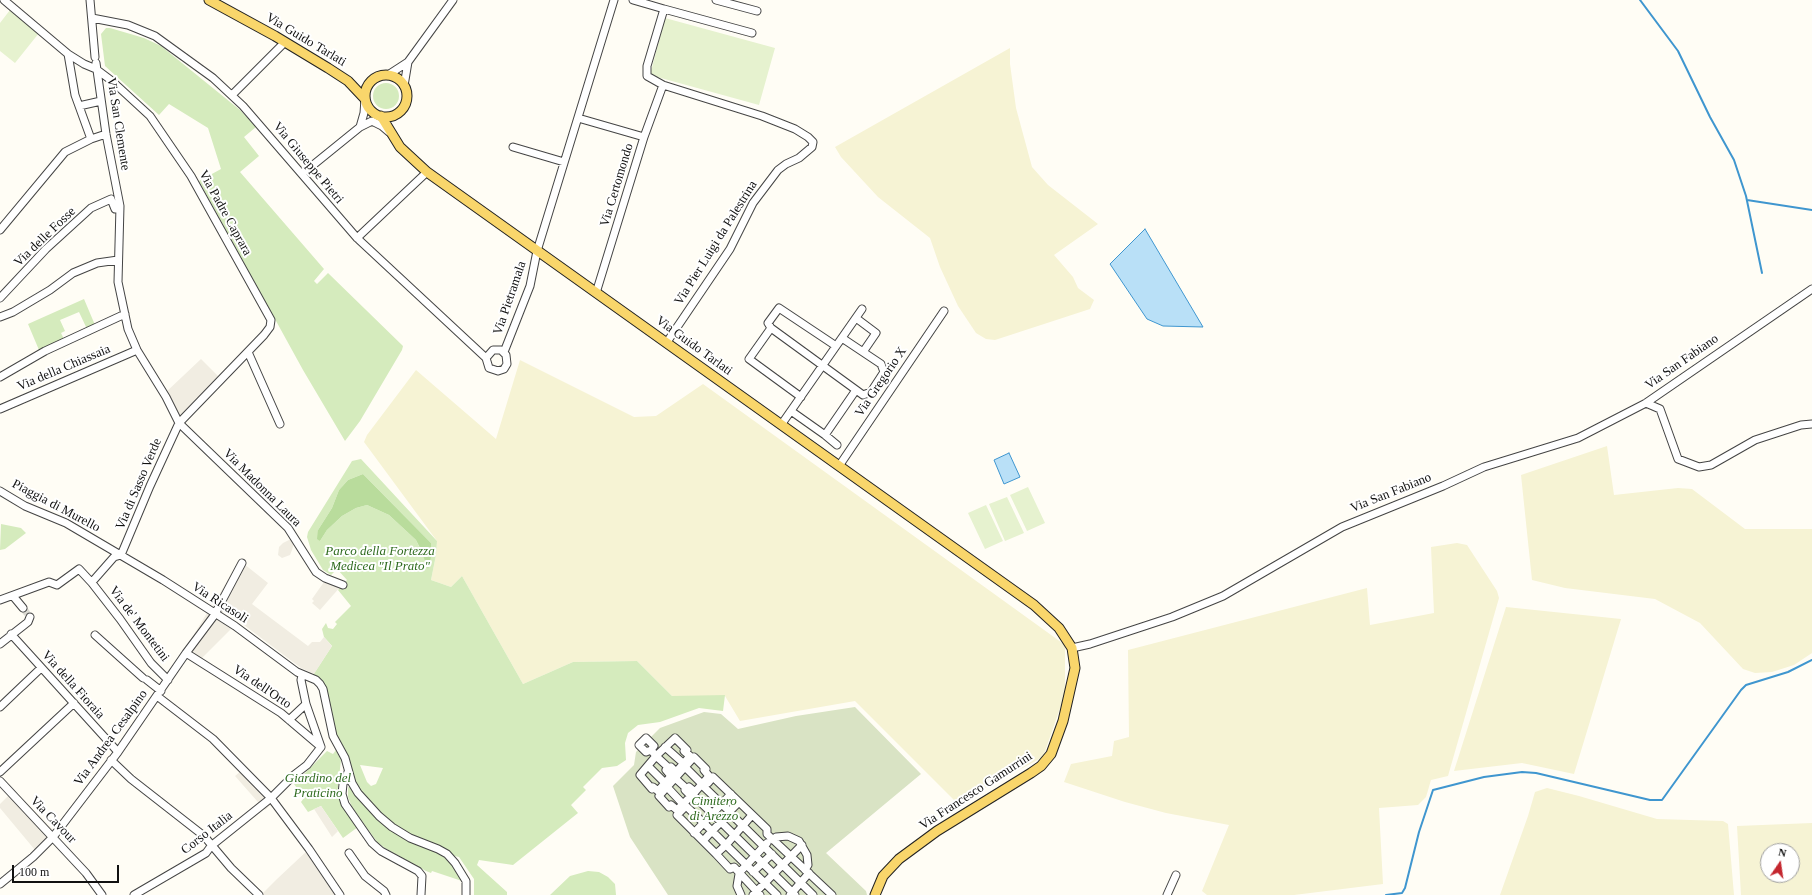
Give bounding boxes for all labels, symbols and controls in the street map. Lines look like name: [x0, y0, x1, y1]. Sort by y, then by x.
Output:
street label: Via Guido Tarlati: [263, 10, 349, 70]
street label: Via San Clemente: [103, 76, 133, 172]
street label: Via Giuseppe Pietri: [269, 119, 347, 207]
street label: Via Certomondo: [597, 141, 637, 229]
street label: Via Padre Caprara: [195, 168, 255, 258]
street label: Via Pier Luigi da Palestrina: [671, 178, 761, 308]
street label: Via delle Fosse: [11, 204, 79, 270]
street label: Via Pietramala: [490, 259, 530, 337]
street label: Via Guido Tarlati: [653, 313, 735, 379]
street label: Via San Fabiano: [1642, 331, 1722, 393]
street label: Via della Chiassaia: [15, 341, 113, 395]
street label: Via Gregorio X: [852, 344, 910, 420]
street label: Via di Sasso Verde: [113, 436, 165, 532]
street label: Via Madonna Laura: [220, 446, 304, 530]
street label: Via San Fabiano: [1348, 470, 1434, 516]
street label: Piaggia di Murello: [9, 476, 103, 536]
park label: Parco della Fortezza Medicea "Il Prato": [325, 544, 435, 575]
street label: Via Ricasoli: [189, 579, 251, 627]
street label: Via de' Montetini: [106, 583, 172, 665]
street label: Via della Fioraia: [38, 648, 108, 722]
street label: Via dell'Orto: [230, 662, 294, 712]
street label: Via Andrea Cesalpino: [71, 687, 151, 789]
street label: Via Francesco Gamurrini: [917, 749, 1035, 833]
park label: Giardino del Praticino: [285, 771, 351, 802]
street label: Via Cavour: [27, 793, 79, 847]
park label: Cimitero di Arezzo: [690, 794, 738, 825]
street label: Corso Italia: [178, 808, 236, 858]
north arrow: [1760, 843, 1800, 883]
text: N: [1777, 846, 1788, 859]
scale bar: [14, 857, 121, 883]
text: 100 m: [19, 865, 49, 879]

